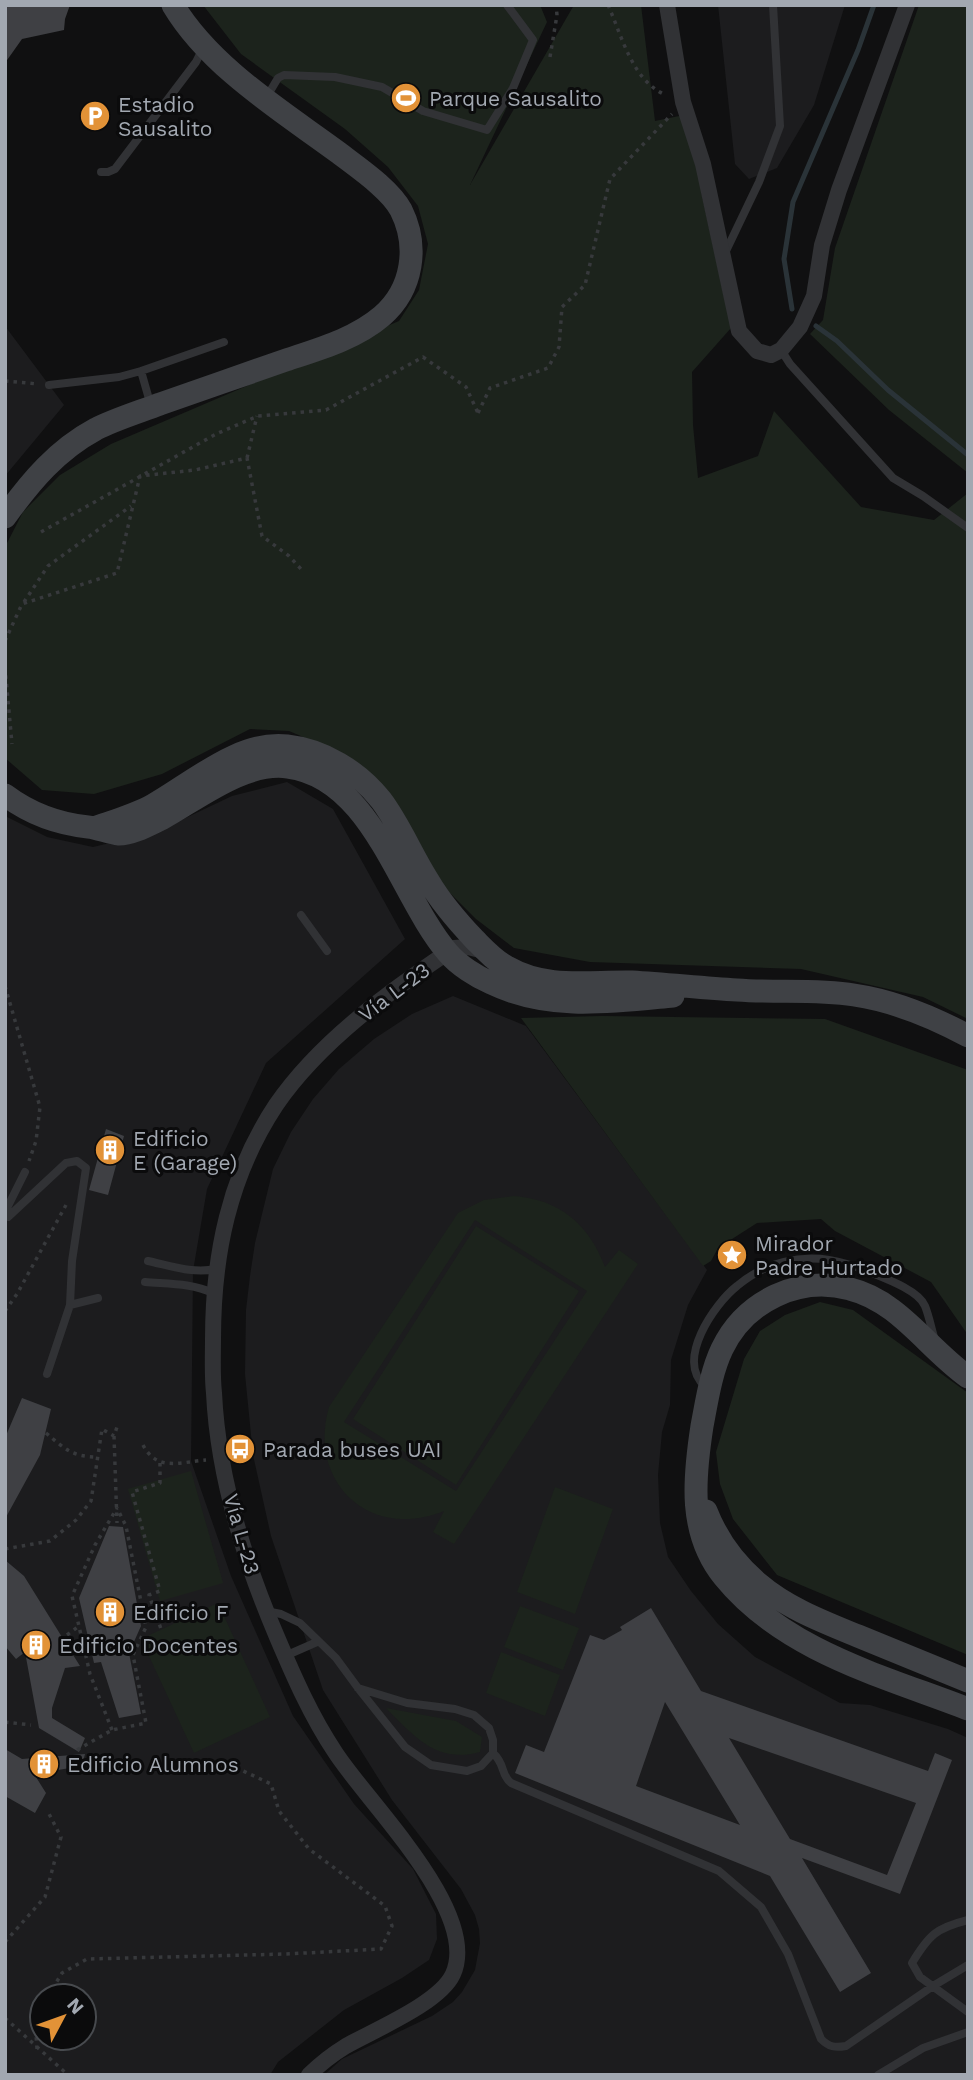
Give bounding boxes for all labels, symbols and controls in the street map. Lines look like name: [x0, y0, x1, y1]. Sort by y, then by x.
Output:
sports icon: Parque Sausalito: [389, 81, 423, 115]
place label: Parque Sausalito: [429, 86, 602, 111]
place label: Estadio Sausalito: [118, 92, 212, 141]
parking icon: Estadio Sausalito: [78, 99, 112, 133]
street label: Vía L-23: [353, 957, 435, 1027]
place label: Edificio E (Garage): [133, 1126, 237, 1175]
building icon: Edificio E (Garage): [93, 1133, 127, 1167]
place label: Mirador Padre Hurtado: [755, 1231, 903, 1280]
place icon: Mirador Padre Hurtado: [715, 1238, 749, 1272]
bus stop icon: Parada buses UAI: [223, 1432, 257, 1466]
place label: Parada buses UAI: [263, 1437, 442, 1462]
street label: Vía L-23: [219, 1491, 265, 1577]
building icon: Edificio F: [93, 1595, 127, 1629]
place label: Edificio F: [133, 1600, 229, 1625]
building icon: Edificio Docentes: [19, 1628, 53, 1662]
place label: Edificio Docentes: [59, 1633, 238, 1658]
building icon: Edificio Alumnos: [27, 1747, 61, 1781]
place label: Edificio Alumnos: [67, 1752, 239, 1777]
north arrow: [28, 1982, 98, 2052]
text: N: [62, 1993, 89, 2019]

